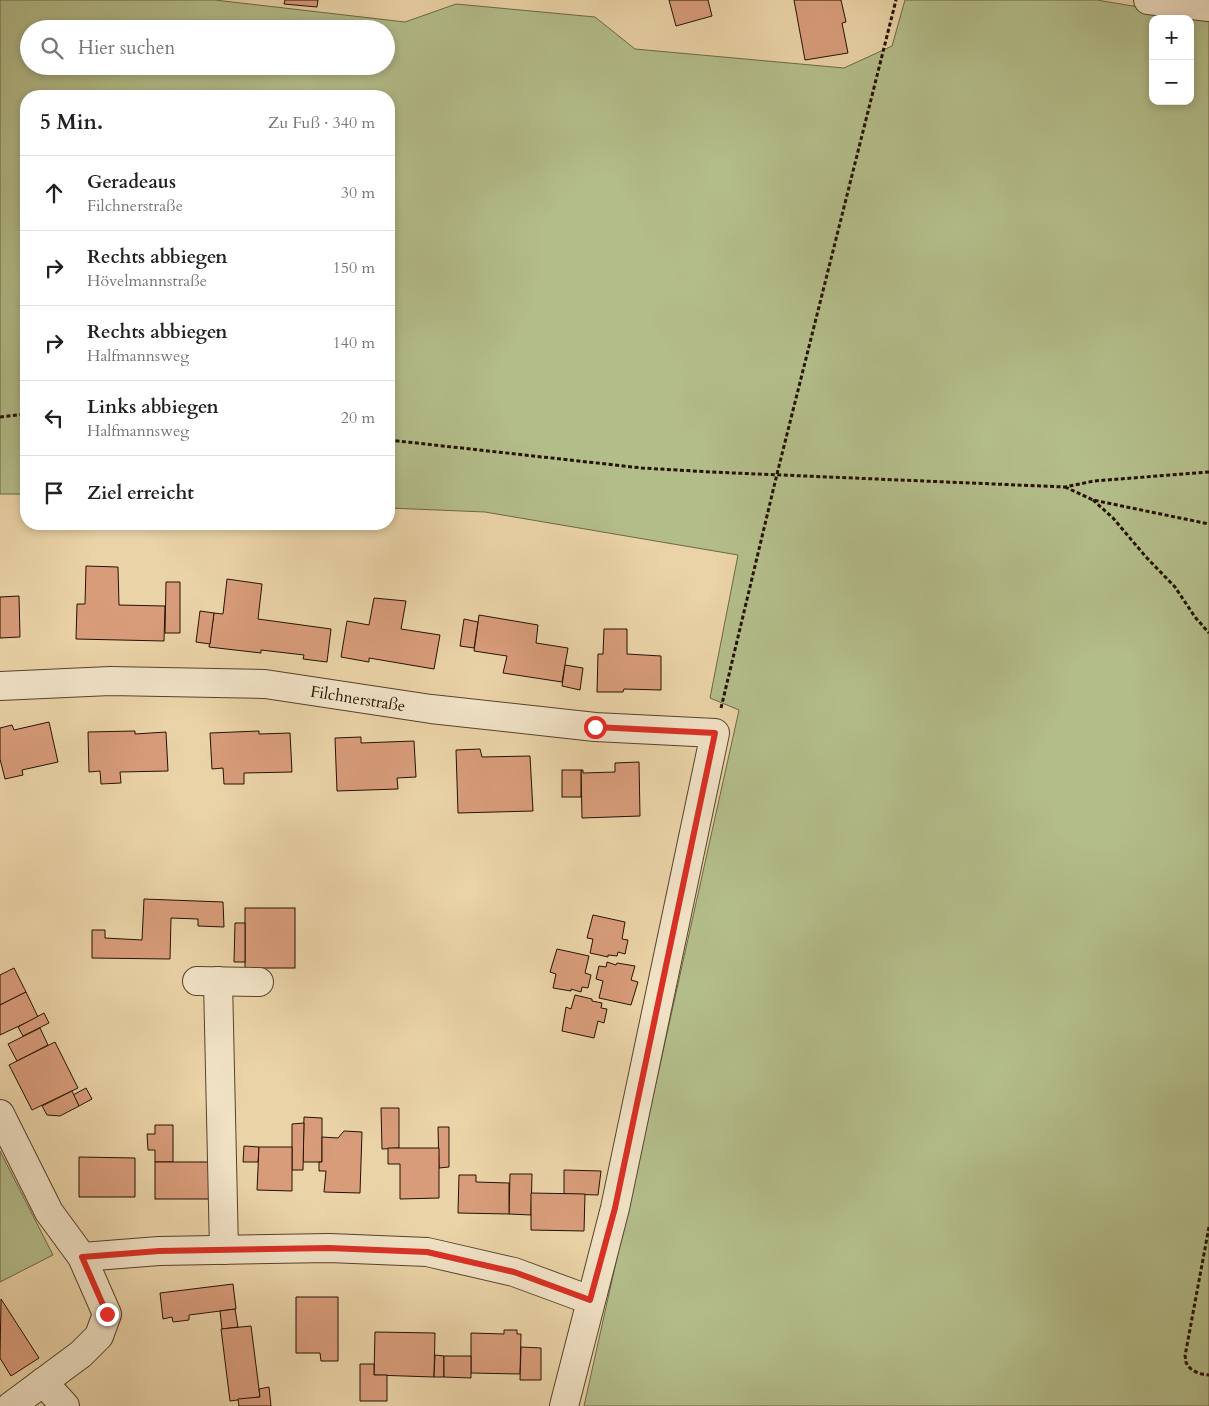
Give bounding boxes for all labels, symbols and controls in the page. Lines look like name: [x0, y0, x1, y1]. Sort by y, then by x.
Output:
map controls: [1149, 15, 1194, 105]
button: +: [1149, 15, 1194, 60]
search box: [20, 20, 395, 75]
icon: search: [38, 34, 66, 62]
text: Hier suchen: [78, 35, 175, 61]
button: −: [1149, 60, 1194, 105]
text: 5 Min.: [40, 108, 103, 137]
text: Zu Fuß · 340 m: [268, 112, 375, 134]
text: Geradeaus: [87, 169, 176, 195]
icon: ahead: [40, 179, 68, 207]
text: 30 m: [341, 182, 375, 204]
text: Filchnerstraße: [87, 195, 183, 217]
text: Rechts abbiegen: [87, 244, 228, 270]
icon: right: [40, 254, 68, 282]
text: 150 m: [333, 257, 375, 279]
text: Hövelmannstraße: [87, 270, 207, 292]
text: Rechts abbiegen: [87, 319, 228, 345]
icon: right: [40, 329, 68, 357]
text: 140 m: [333, 332, 375, 354]
text: Halfmannsweg: [87, 345, 189, 367]
text: Links abbiegen: [87, 394, 219, 420]
icon: left: [40, 404, 68, 432]
text: 20 m: [341, 407, 375, 429]
text: Halfmannsweg: [87, 420, 189, 442]
icon: arrive: [40, 479, 68, 507]
text: Ziel erreicht: [87, 480, 194, 506]
street label: Filchnerstraße: [309, 681, 407, 717]
route start: [584, 716, 607, 739]
route end: [96, 1303, 119, 1326]

